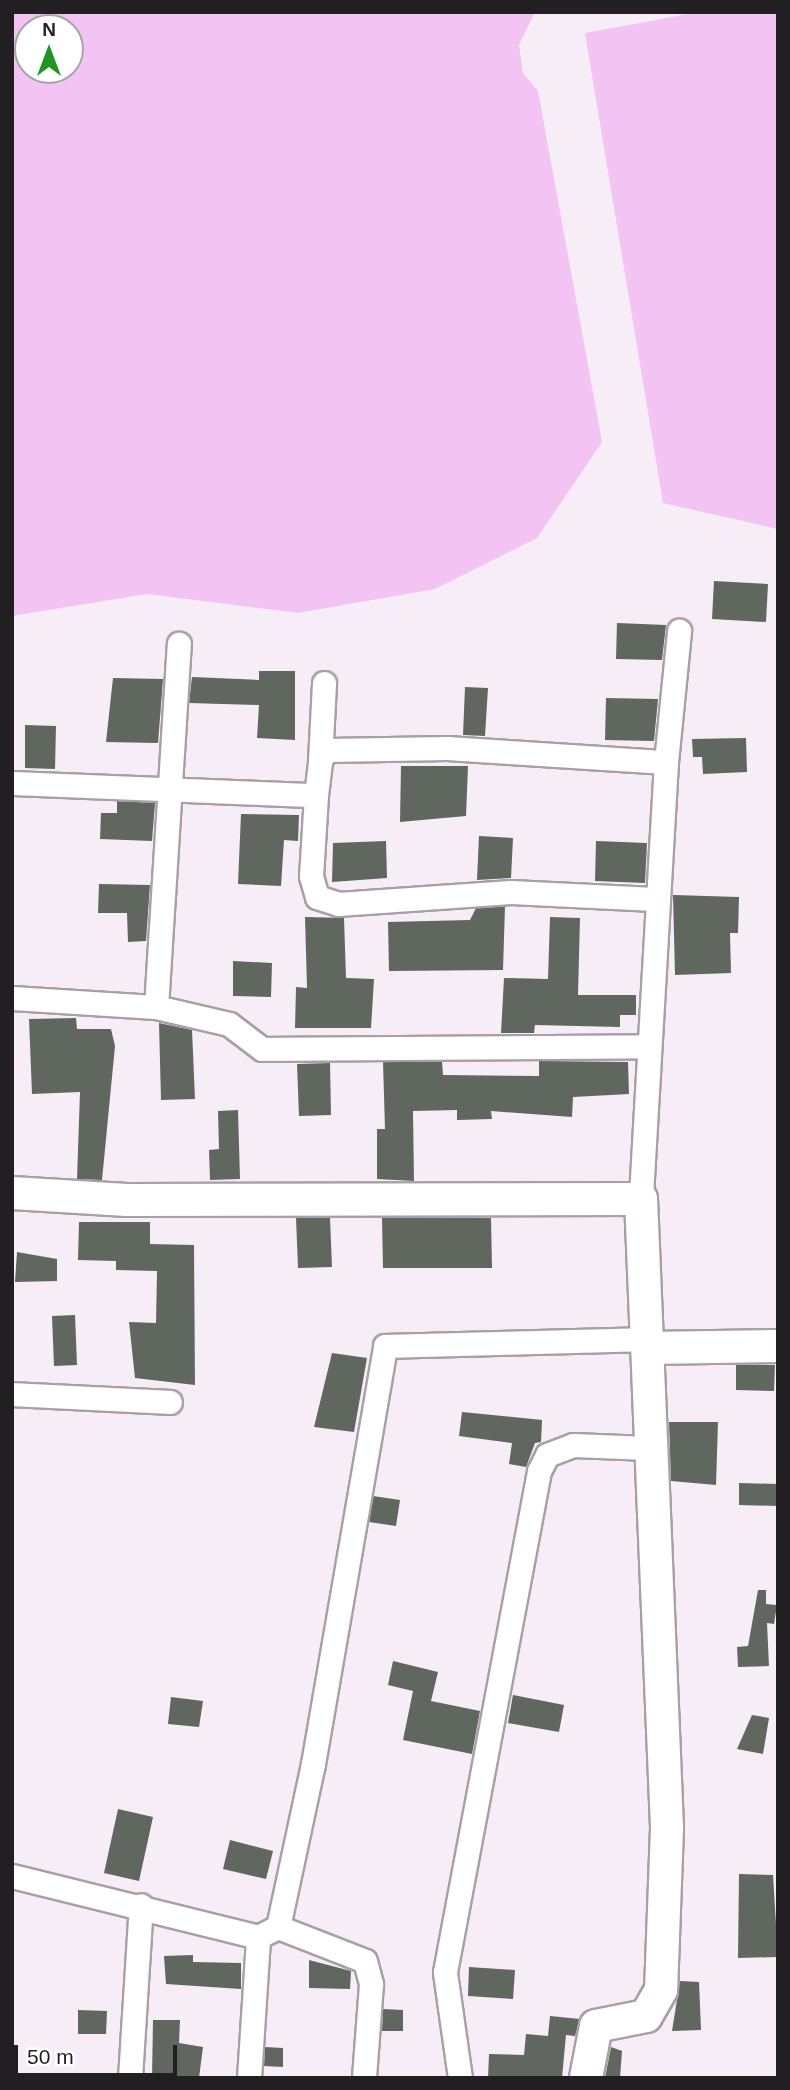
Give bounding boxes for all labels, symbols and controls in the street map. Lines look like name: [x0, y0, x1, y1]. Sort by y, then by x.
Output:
north arrow: [14, 14, 84, 84]
text: N: [42, 19, 56, 40]
scale bar: [18, 2030, 180, 2074]
text: 50 m: [27, 2045, 74, 2068]

